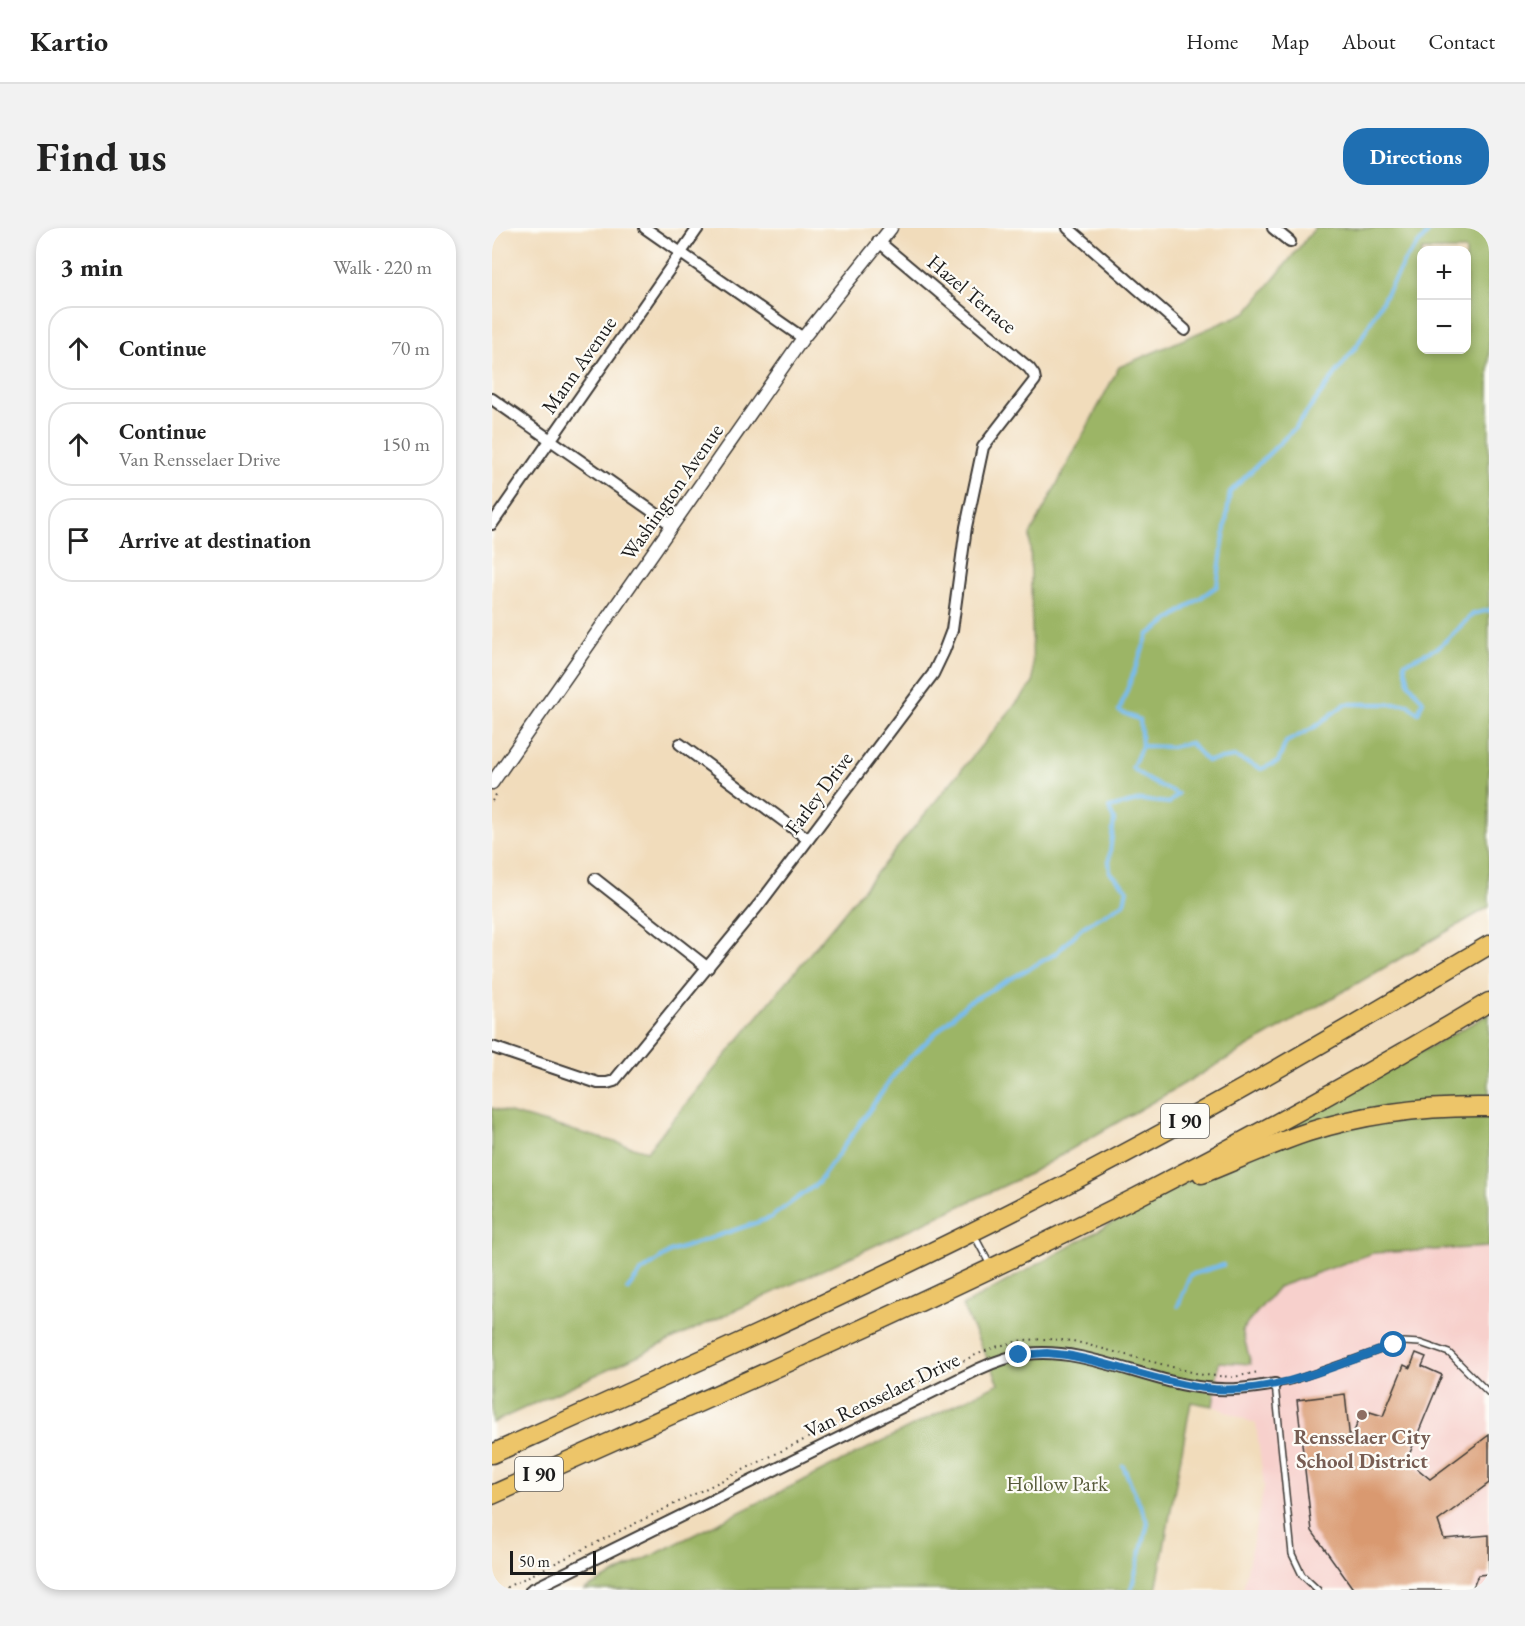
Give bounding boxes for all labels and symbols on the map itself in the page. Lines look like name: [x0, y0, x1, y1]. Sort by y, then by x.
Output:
street label: Hazel Terrace: [922, 248, 1023, 339]
street label: Mann Avenue: [535, 310, 622, 419]
street label: Washington Avenue: [614, 418, 729, 565]
street label: Farley Drive: [779, 746, 859, 840]
road number: I 90: [1161, 1104, 1209, 1138]
route start: [1380, 1331, 1406, 1357]
route end: [1005, 1341, 1031, 1367]
street label: Van Rensselaer Drive: [800, 1345, 964, 1444]
marker: Rensselaer City School District: [1355, 1408, 1369, 1422]
place label: Rensselaer City School District: [1293, 1423, 1431, 1474]
road number: I 90: [515, 1457, 563, 1491]
park label: Hollow Park: [1006, 1470, 1109, 1497]
scale bar: [510, 1548, 596, 1576]

